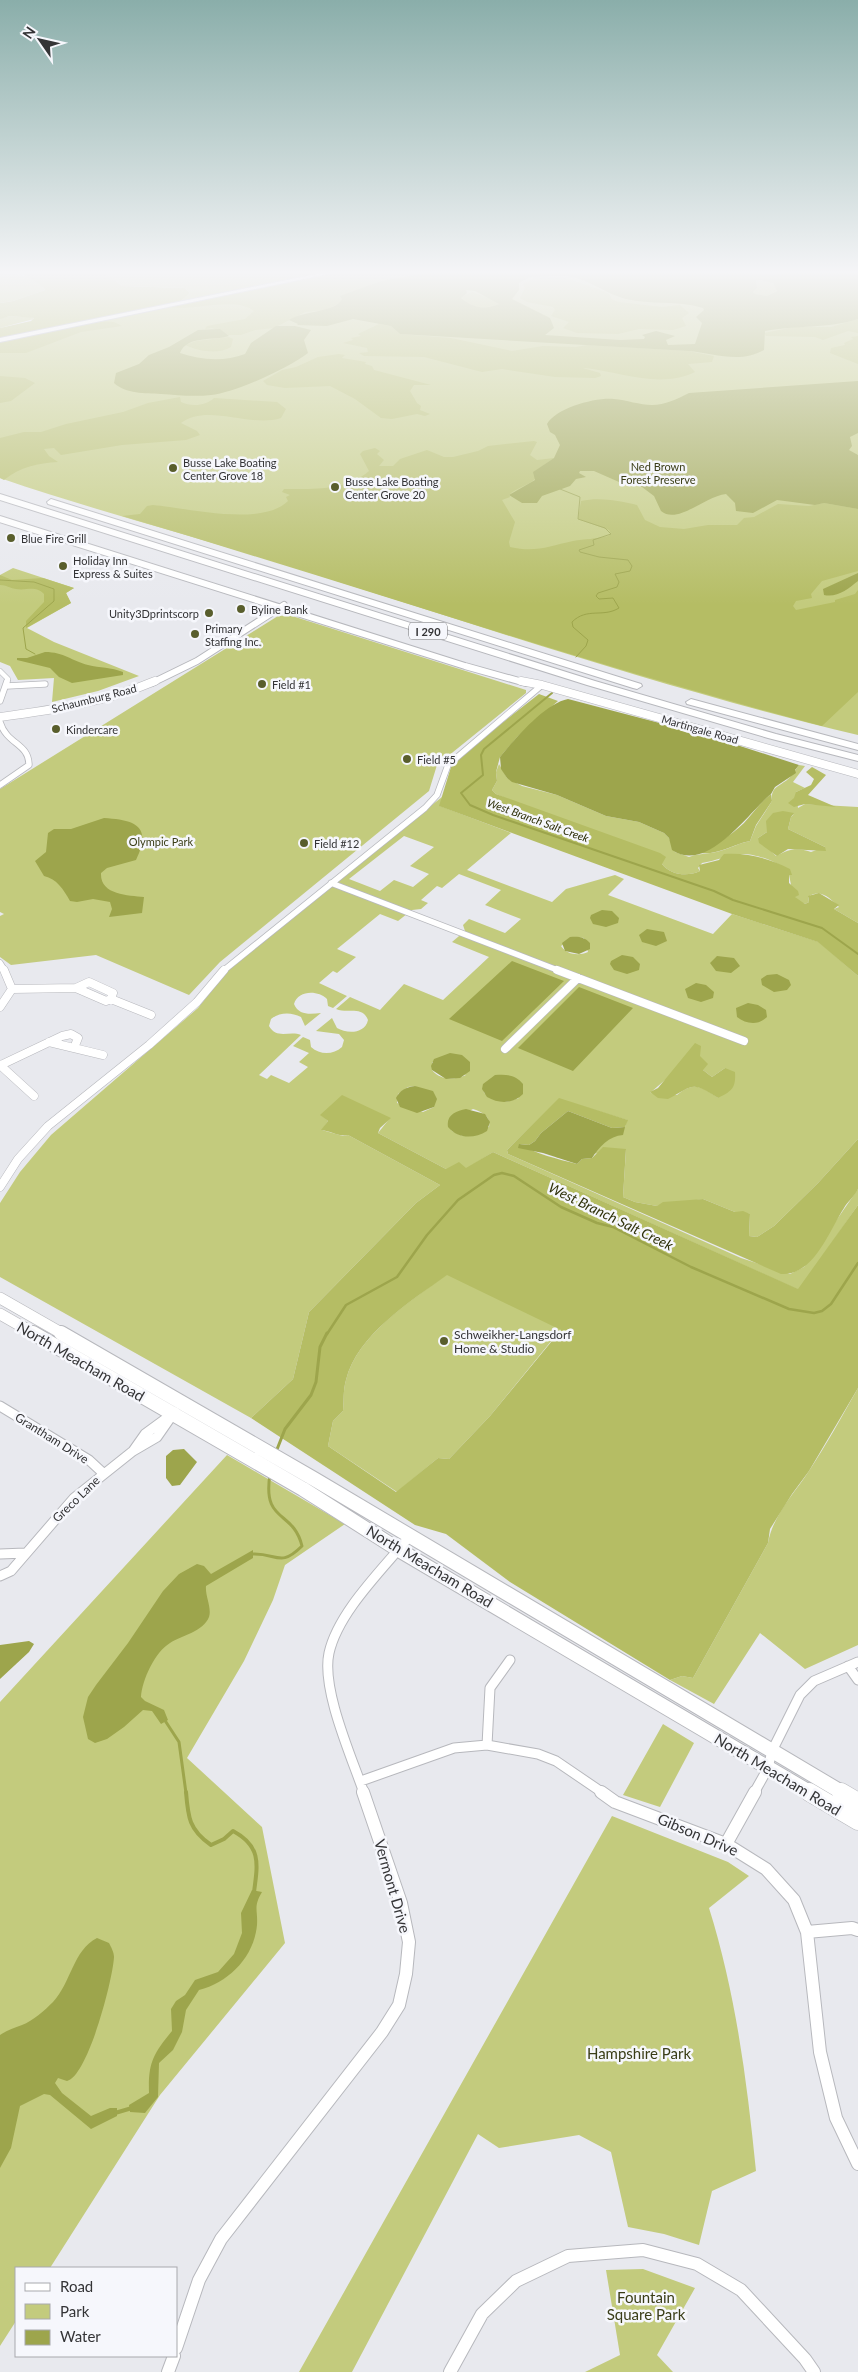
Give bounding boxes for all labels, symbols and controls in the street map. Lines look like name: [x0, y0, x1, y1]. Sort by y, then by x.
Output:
north arrow: [15, 15, 65, 65]
text: N: [19, 23, 39, 42]
place label: Busse Lake Boating Center Grove 18: [183, 456, 277, 482]
park label: Ned Brown Forest Preserve: [620, 460, 696, 486]
marker: Busse Lake Boating Center Grove 18: [167, 462, 179, 474]
place label: Busse Lake Boating Center Grove 20: [345, 475, 439, 501]
marker: Busse Lake Boating Center Grove 20: [329, 481, 341, 493]
marker: Blue Fire Grill: [5, 532, 17, 544]
place label: Blue Fire Grill: [21, 532, 86, 545]
place label: Holiday Inn Express & Suites: [73, 554, 153, 580]
marker: Holiday Inn Express & Suites: [57, 560, 69, 572]
marker: Byline Bank: [235, 603, 247, 615]
place label: Byline Bank: [251, 603, 308, 616]
place label: Unity3Dprintscorp: [109, 607, 199, 620]
marker: Unity3Dprintscorp: [203, 607, 215, 619]
place label: Primary Staffing Inc.: [205, 622, 261, 648]
road number: I 290: [409, 622, 447, 640]
marker: Primary Staffing Inc.: [189, 628, 201, 640]
marker: Field #1: [256, 678, 268, 690]
place label: Field #1: [272, 678, 311, 691]
street label: Schaumburg Road: [50, 681, 138, 715]
street label: Martingale Road: [660, 712, 740, 746]
marker: Kindercare: [50, 723, 62, 735]
place label: Kindercare: [66, 723, 118, 736]
marker: Field #5: [401, 753, 413, 765]
place label: Field #5: [417, 753, 456, 766]
water label: West Branch Salt Creek: [485, 796, 591, 845]
park label: Olympic Park: [129, 835, 194, 848]
marker: Field #12: [298, 837, 310, 849]
place label: Field #12: [314, 837, 359, 850]
water label: West Branch Salt Creek: [546, 1178, 676, 1254]
street label: North Meacham Road: [14, 1317, 148, 1405]
place label: Schweikher-Langsdorf Home & Studio: [454, 1327, 572, 1356]
marker: Schweikher-Langsdorf Home & Studio: [438, 1335, 450, 1347]
street label: Grantham Drive: [12, 1409, 92, 1467]
street label: Greco Lane: [49, 1473, 103, 1525]
street label: North Meacham Road: [364, 1521, 496, 1611]
street label: North Meacham Road: [712, 1729, 844, 1819]
street label: Gibson Drive: [655, 1809, 741, 1859]
street label: Vermont Drive: [371, 1837, 415, 1935]
park label: Hampshire Park: [587, 2044, 691, 2062]
legend: [15, 2267, 178, 2357]
text: Road: [60, 2277, 93, 2295]
park label: Fountain Square Park: [607, 2288, 686, 2323]
text: Park: [60, 2302, 90, 2320]
text: Water: [60, 2327, 101, 2345]

